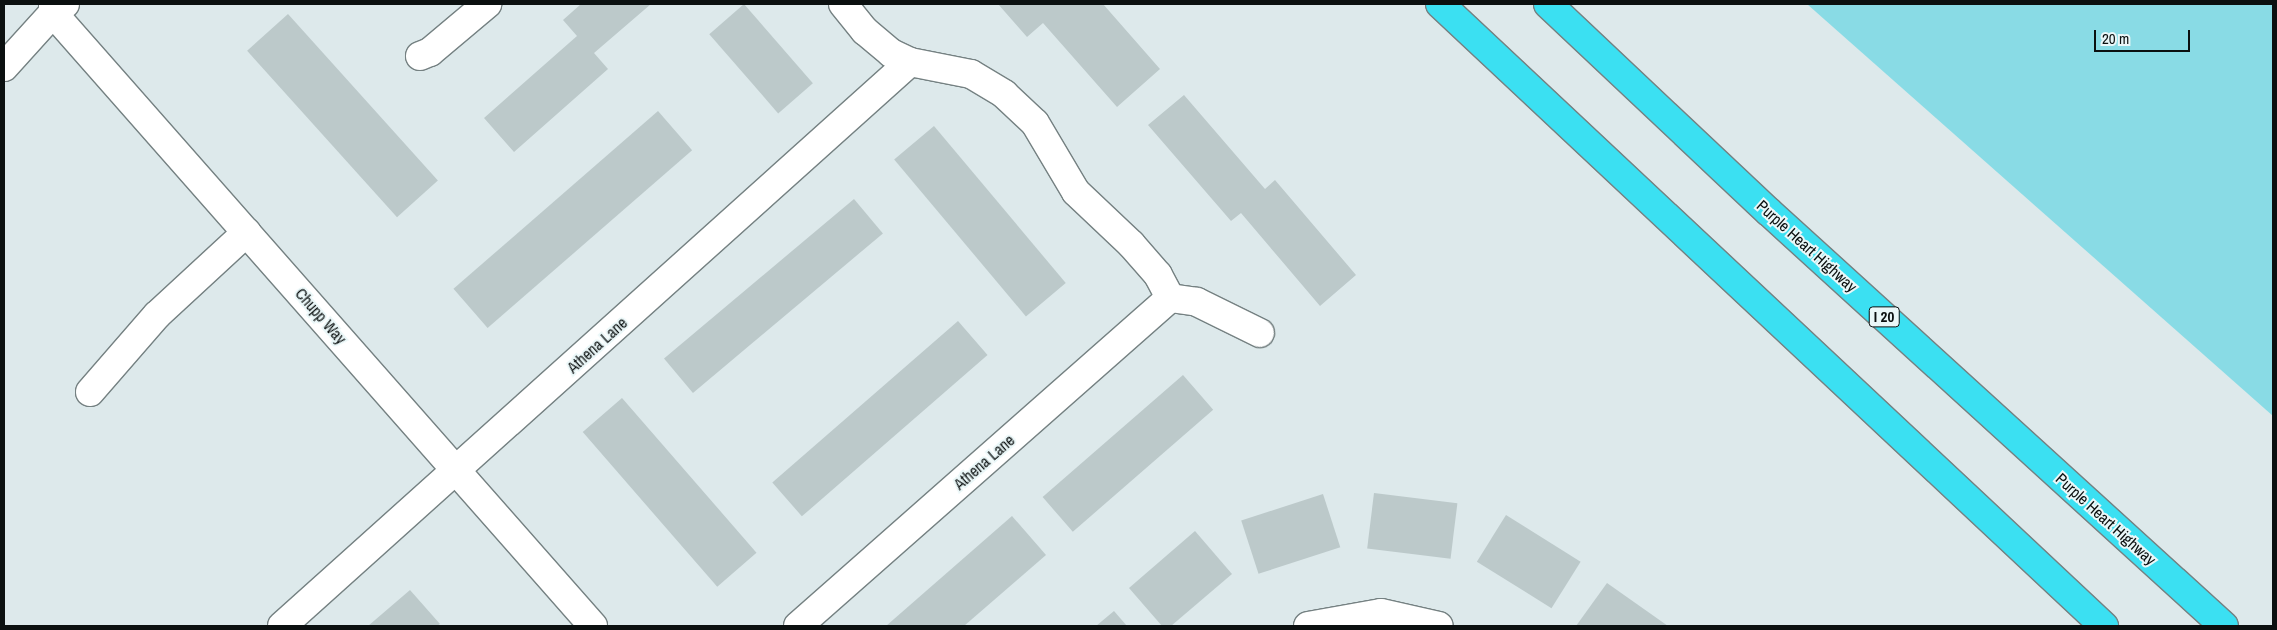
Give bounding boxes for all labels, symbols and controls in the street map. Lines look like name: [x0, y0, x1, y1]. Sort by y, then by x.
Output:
scale bar: [2097, 20, 2193, 52]
text: 20 m: [2102, 28, 2129, 49]
street label: Purple Heart Highway: [1753, 196, 1861, 296]
street label: Chupp Way: [291, 284, 351, 348]
road number: I 20: [1868, 304, 1900, 330]
street label: Athena Lane: [563, 313, 631, 377]
street label: Athena Lane: [950, 430, 1018, 494]
street label: Purple Heart Highway: [2052, 469, 2160, 569]

